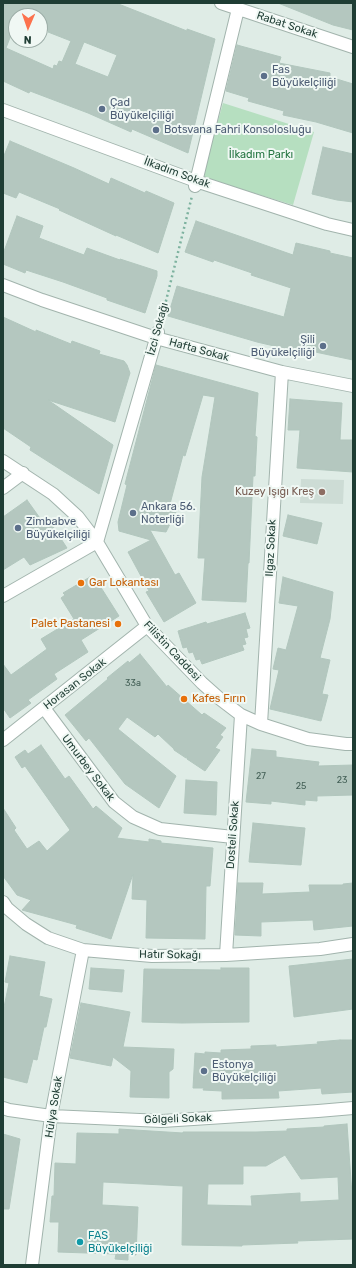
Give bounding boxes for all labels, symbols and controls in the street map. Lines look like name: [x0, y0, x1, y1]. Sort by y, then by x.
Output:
north arrow: [8, 8, 48, 48]
street label: Rabat Sokak: [255, 9, 319, 41]
text: N: [23, 33, 32, 46]
place label: Fas Büyükelçiliği: [272, 63, 336, 89]
marker: Fas Büyükelçiliği: [259, 71, 269, 81]
place label: Çad Büyükelçiliği: [110, 96, 174, 122]
marker: Çad Büyükelçiliği: [97, 104, 107, 114]
place label: Botsvana Fahri Konsolosluğu: [164, 123, 311, 137]
marker: Botsvana Fahri Konsolosluğu: [151, 125, 161, 135]
park label: İlkadım Parkı: [229, 148, 293, 162]
street label: İlkadım Sokak: [142, 155, 212, 191]
street label: İzci Sokağı: [145, 301, 171, 357]
place label: Şili Büyükelçiliği: [251, 333, 315, 359]
street label: Hafta Sokak: [168, 336, 230, 364]
marker: Şili Büyükelçiliği: [318, 341, 328, 351]
place label: Kuzey Işığı Kreş: [235, 485, 314, 499]
marker: Kuzey Işığı Kreş: [317, 487, 327, 497]
place label: Ankara 56. Noterliği: [141, 500, 195, 526]
marker: Ankara 56. Noterliği: [128, 508, 138, 518]
place label: Zimbabve Büyükelçiliği: [26, 515, 90, 541]
street label: Ilgaz Sokak: [263, 519, 279, 577]
marker: Zimbabve Büyükelçiliği: [13, 523, 23, 533]
place label: Gar Lokantası: [89, 576, 159, 590]
marker: Gar Lokantası: [76, 578, 86, 588]
place label: Palet Pastanesi: [31, 617, 110, 631]
street label: Filistin Caddesi: [141, 618, 203, 684]
marker: Palet Pastanesi: [113, 619, 123, 629]
street label: Horasan Sokak: [41, 655, 109, 713]
house number: 33a: [125, 678, 141, 688]
place label: Kafes Fırın: [192, 692, 246, 706]
marker: Kafes Fırın: [179, 694, 189, 704]
street label: Umurbey Sokak: [59, 732, 117, 804]
house number: 27: [256, 771, 266, 781]
house number: 23: [337, 775, 347, 785]
house number: 25: [296, 781, 306, 791]
street label: Dosteli Sokak: [224, 800, 242, 870]
street label: Hatır Sokağı: [139, 948, 201, 962]
place label: Estonya Büyükelçiliği: [212, 1058, 276, 1084]
marker: Estonya Büyükelçiliği: [199, 1066, 209, 1076]
street label: Hülya Sokak: [43, 1075, 65, 1139]
street label: Gölgeli Sokak: [144, 1111, 212, 1127]
place label: FAS Büyükelçiliği: [88, 1229, 152, 1255]
marker: FAS Büyükelçiliği: [75, 1237, 85, 1247]

